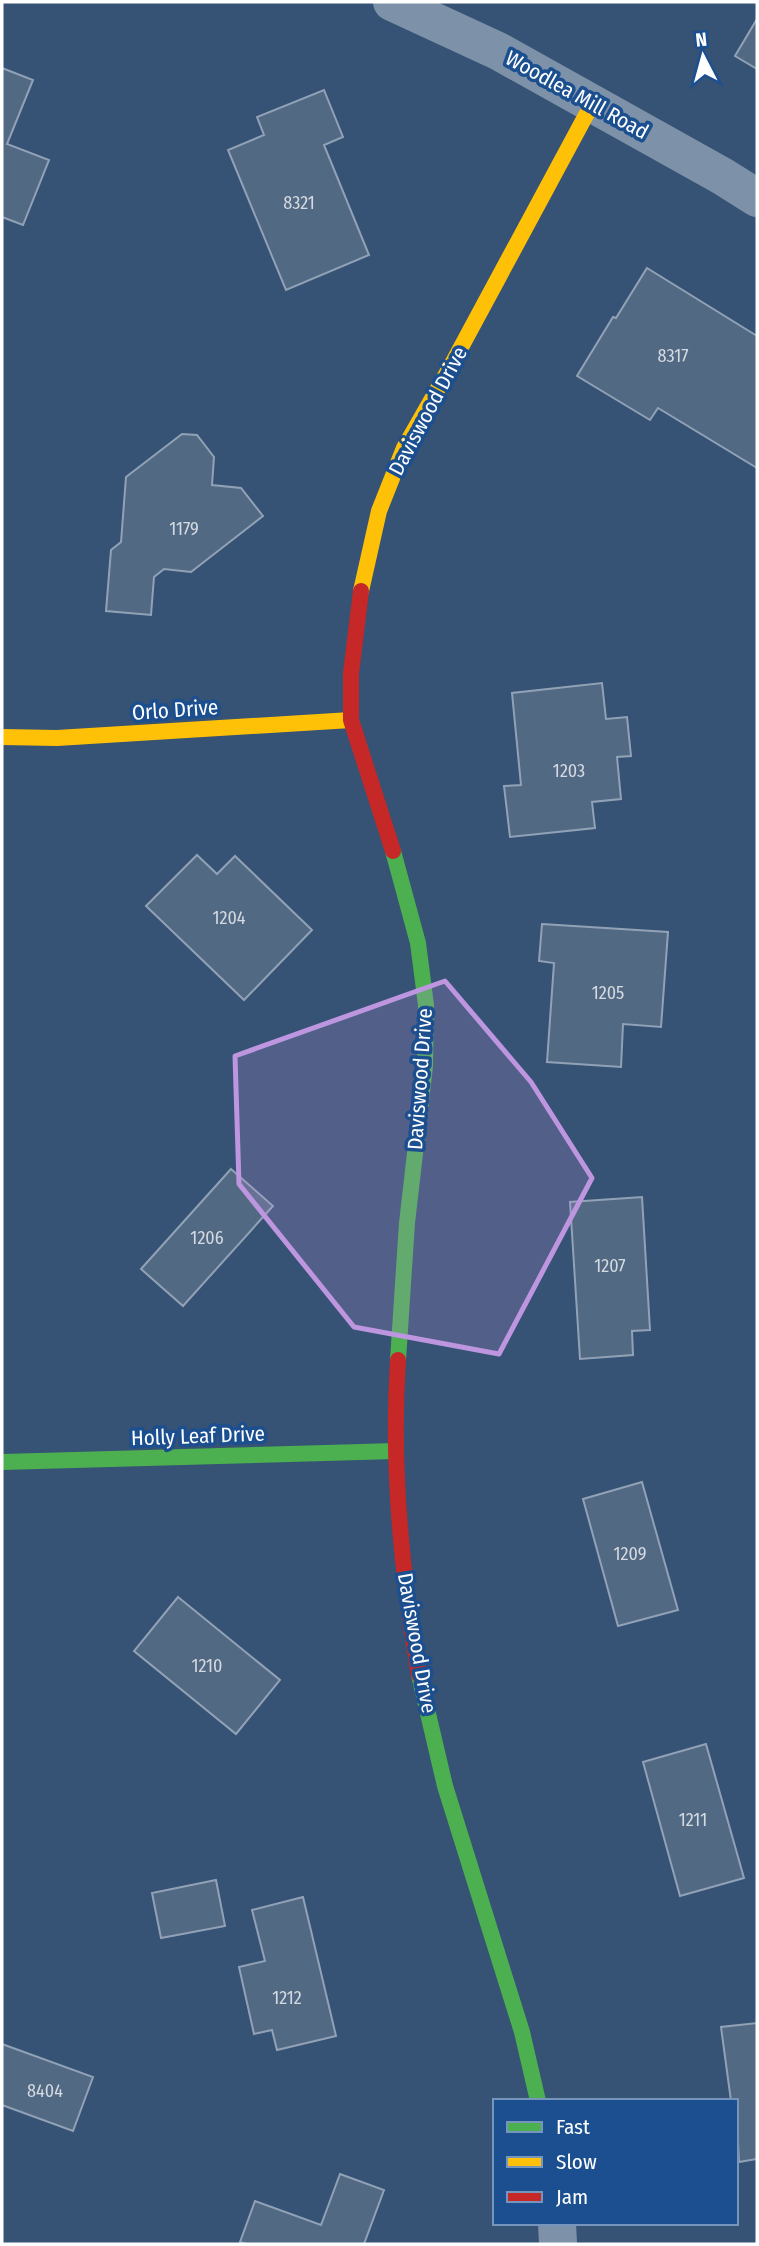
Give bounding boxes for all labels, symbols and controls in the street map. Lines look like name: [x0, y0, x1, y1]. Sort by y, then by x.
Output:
north arrow: [668, 21, 738, 91]
text: N: [694, 28, 708, 52]
street label: Woodlea Mill Road: [501, 45, 653, 145]
house number: 8321: [283, 192, 315, 214]
street label: Daviswood Drive: [383, 342, 473, 480]
house number: 8317: [658, 345, 689, 367]
house number: 1179: [169, 518, 199, 540]
street label: Orlo Drive: [131, 694, 219, 726]
house number: 1203: [553, 760, 585, 782]
house number: 1204: [212, 907, 246, 929]
house number: 1205: [592, 982, 624, 1004]
street label: Daviswood Drive: [402, 1007, 438, 1151]
house number: 1206: [190, 1227, 224, 1249]
house number: 1207: [594, 1255, 626, 1277]
street label: Holly Leaf Drive: [131, 1421, 265, 1451]
house number: 1209: [614, 1543, 646, 1565]
street label: Daviswood Drive: [392, 1571, 442, 1715]
house number: 1210: [192, 1655, 222, 1677]
house number: 1211: [679, 1809, 707, 1831]
house number: 1212: [272, 1987, 302, 2009]
house number: 8404: [27, 2080, 63, 2102]
legend: [493, 2099, 738, 2225]
text: Fast: [556, 2114, 590, 2140]
text: Slow: [556, 2149, 597, 2175]
text: Jam: [556, 2184, 588, 2210]

